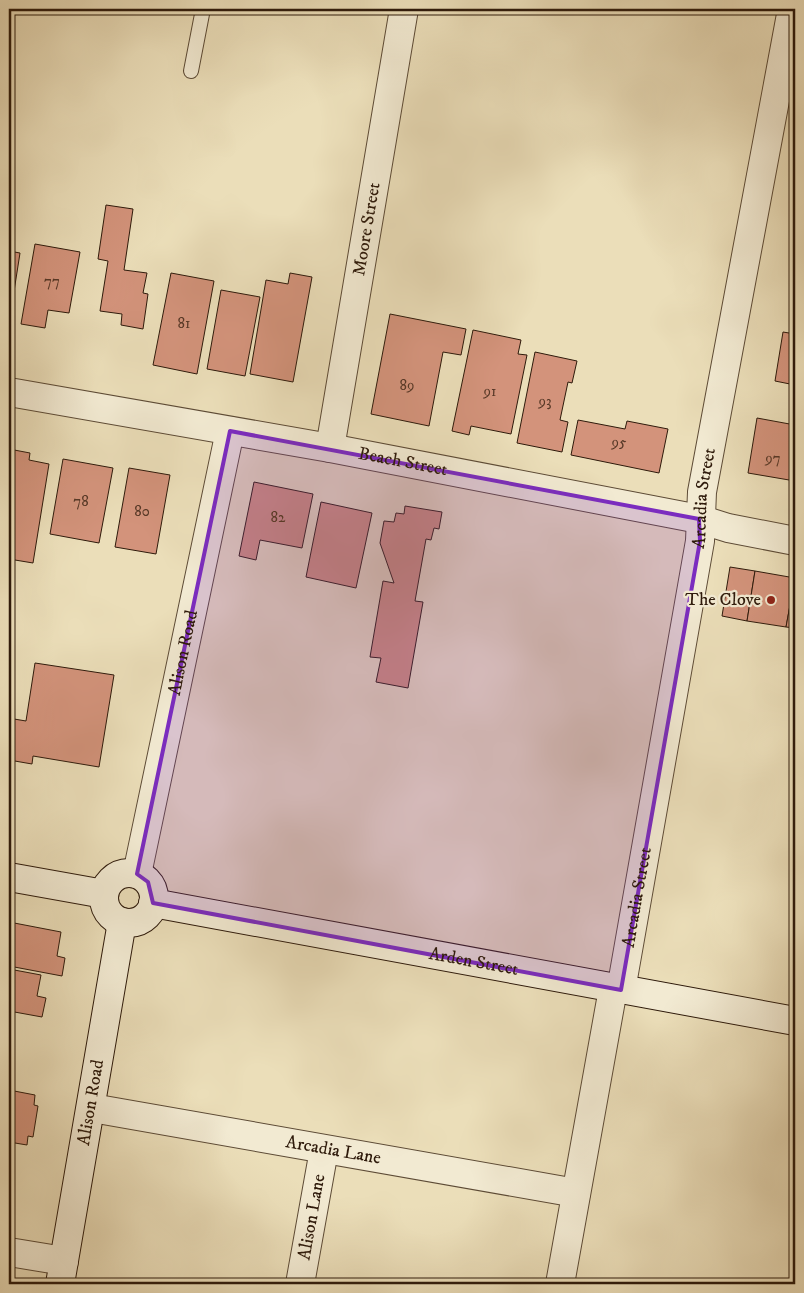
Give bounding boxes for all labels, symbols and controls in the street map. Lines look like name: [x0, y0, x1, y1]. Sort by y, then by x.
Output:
street label: Moore Street: [348, 181, 386, 277]
house number: 77: [44, 272, 60, 291]
house number: 81: [177, 314, 191, 333]
house number: 89: [400, 376, 415, 395]
house number: 91: [483, 382, 496, 401]
house number: 93: [537, 392, 552, 411]
house number: 95: [611, 433, 627, 452]
street label: Beach Street: [356, 443, 449, 481]
street label: Arcadia Street: [688, 446, 721, 550]
house number: 97: [764, 449, 781, 468]
house number: 78: [73, 492, 89, 511]
house number: 80: [134, 502, 150, 521]
house number: 82: [271, 508, 286, 527]
place label: The Clove: [685, 589, 761, 611]
marker: The Clove: [765, 594, 777, 606]
street label: Alison Road: [164, 608, 203, 698]
street label: Arcadia Street: [618, 845, 657, 949]
street label: Arden Street: [427, 943, 520, 981]
street label: Alison Road: [73, 1058, 109, 1147]
street label: Arcadia Lane: [284, 1131, 383, 1170]
street label: Alison Lane: [293, 1172, 330, 1262]

